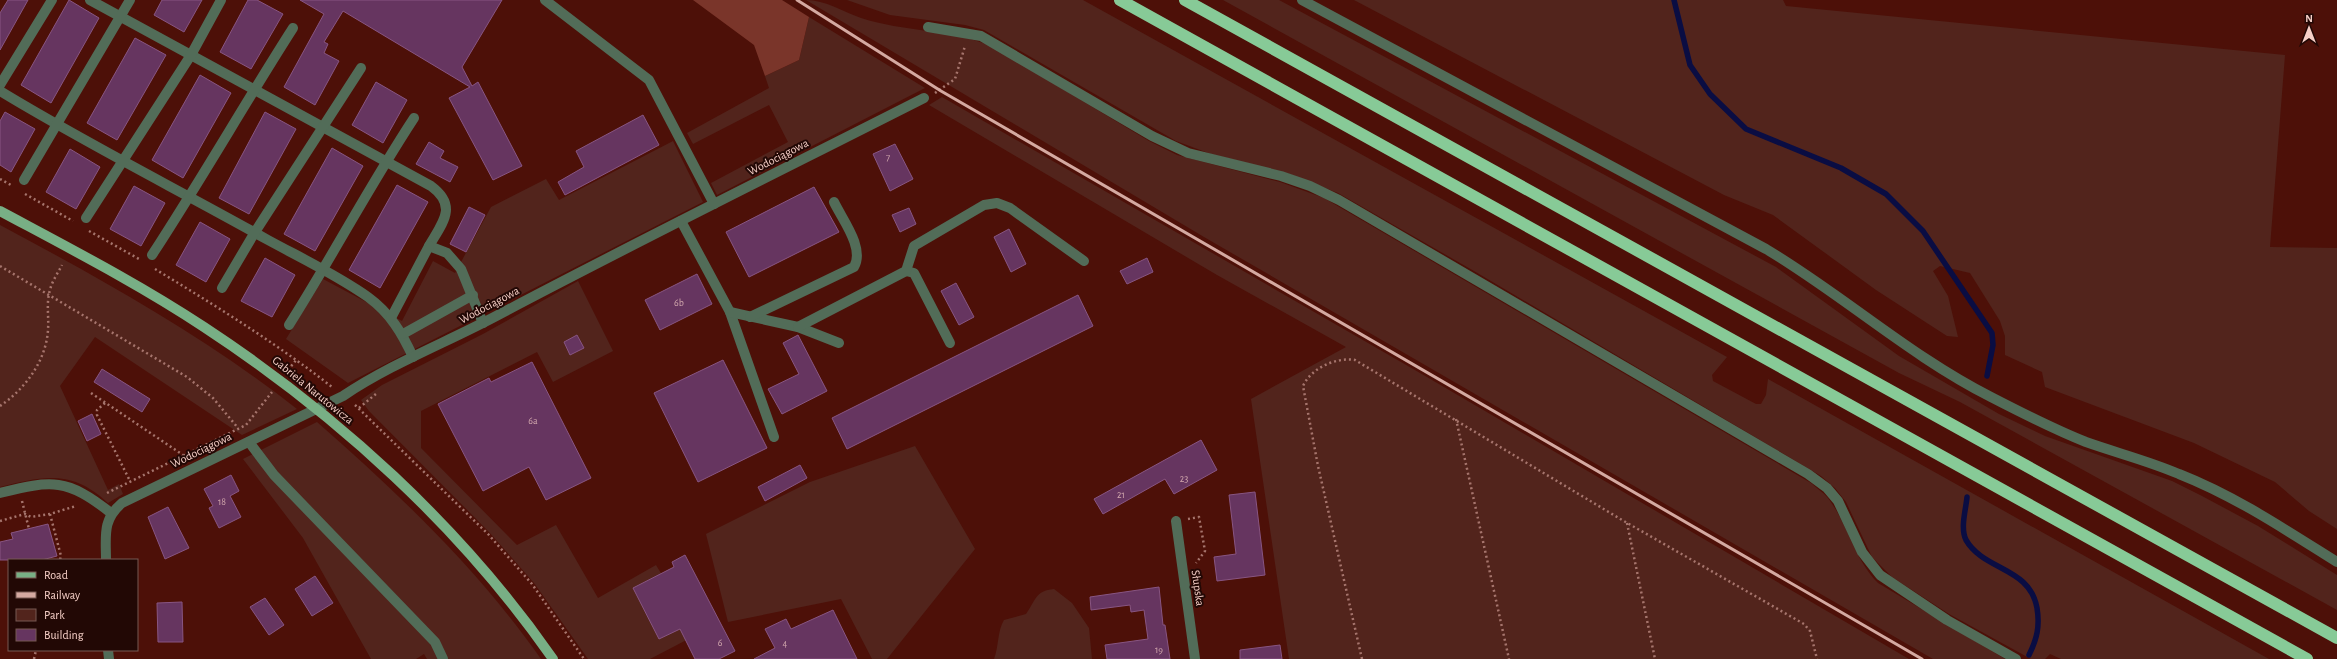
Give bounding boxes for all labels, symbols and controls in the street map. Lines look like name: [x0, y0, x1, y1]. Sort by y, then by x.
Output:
north arrow: [2289, 8, 2329, 48]
text: N: [2305, 13, 2313, 24]
street label: Wodociągowa: [746, 136, 811, 177]
house number: 7: [886, 153, 890, 163]
street label: Wodociągowa: [457, 284, 521, 326]
house number: 6b: [674, 298, 684, 308]
street label: Gabriela Narutowicza: [270, 354, 356, 427]
house number: 6a: [528, 416, 538, 426]
street label: Wodociągowa: [169, 430, 234, 470]
house number: 23: [1180, 474, 1188, 484]
house number: 21: [1117, 490, 1125, 500]
house number: 18: [218, 497, 226, 507]
legend: [8, 559, 138, 651]
text: Road: [44, 569, 68, 581]
street label: Słupska: [1190, 569, 1207, 607]
text: Railway: [44, 589, 80, 602]
text: Park: [44, 609, 65, 621]
text: Building: [44, 629, 84, 641]
house number: 6: [718, 638, 723, 648]
house number: 4: [783, 639, 788, 649]
house number: 19: [1155, 645, 1163, 655]

